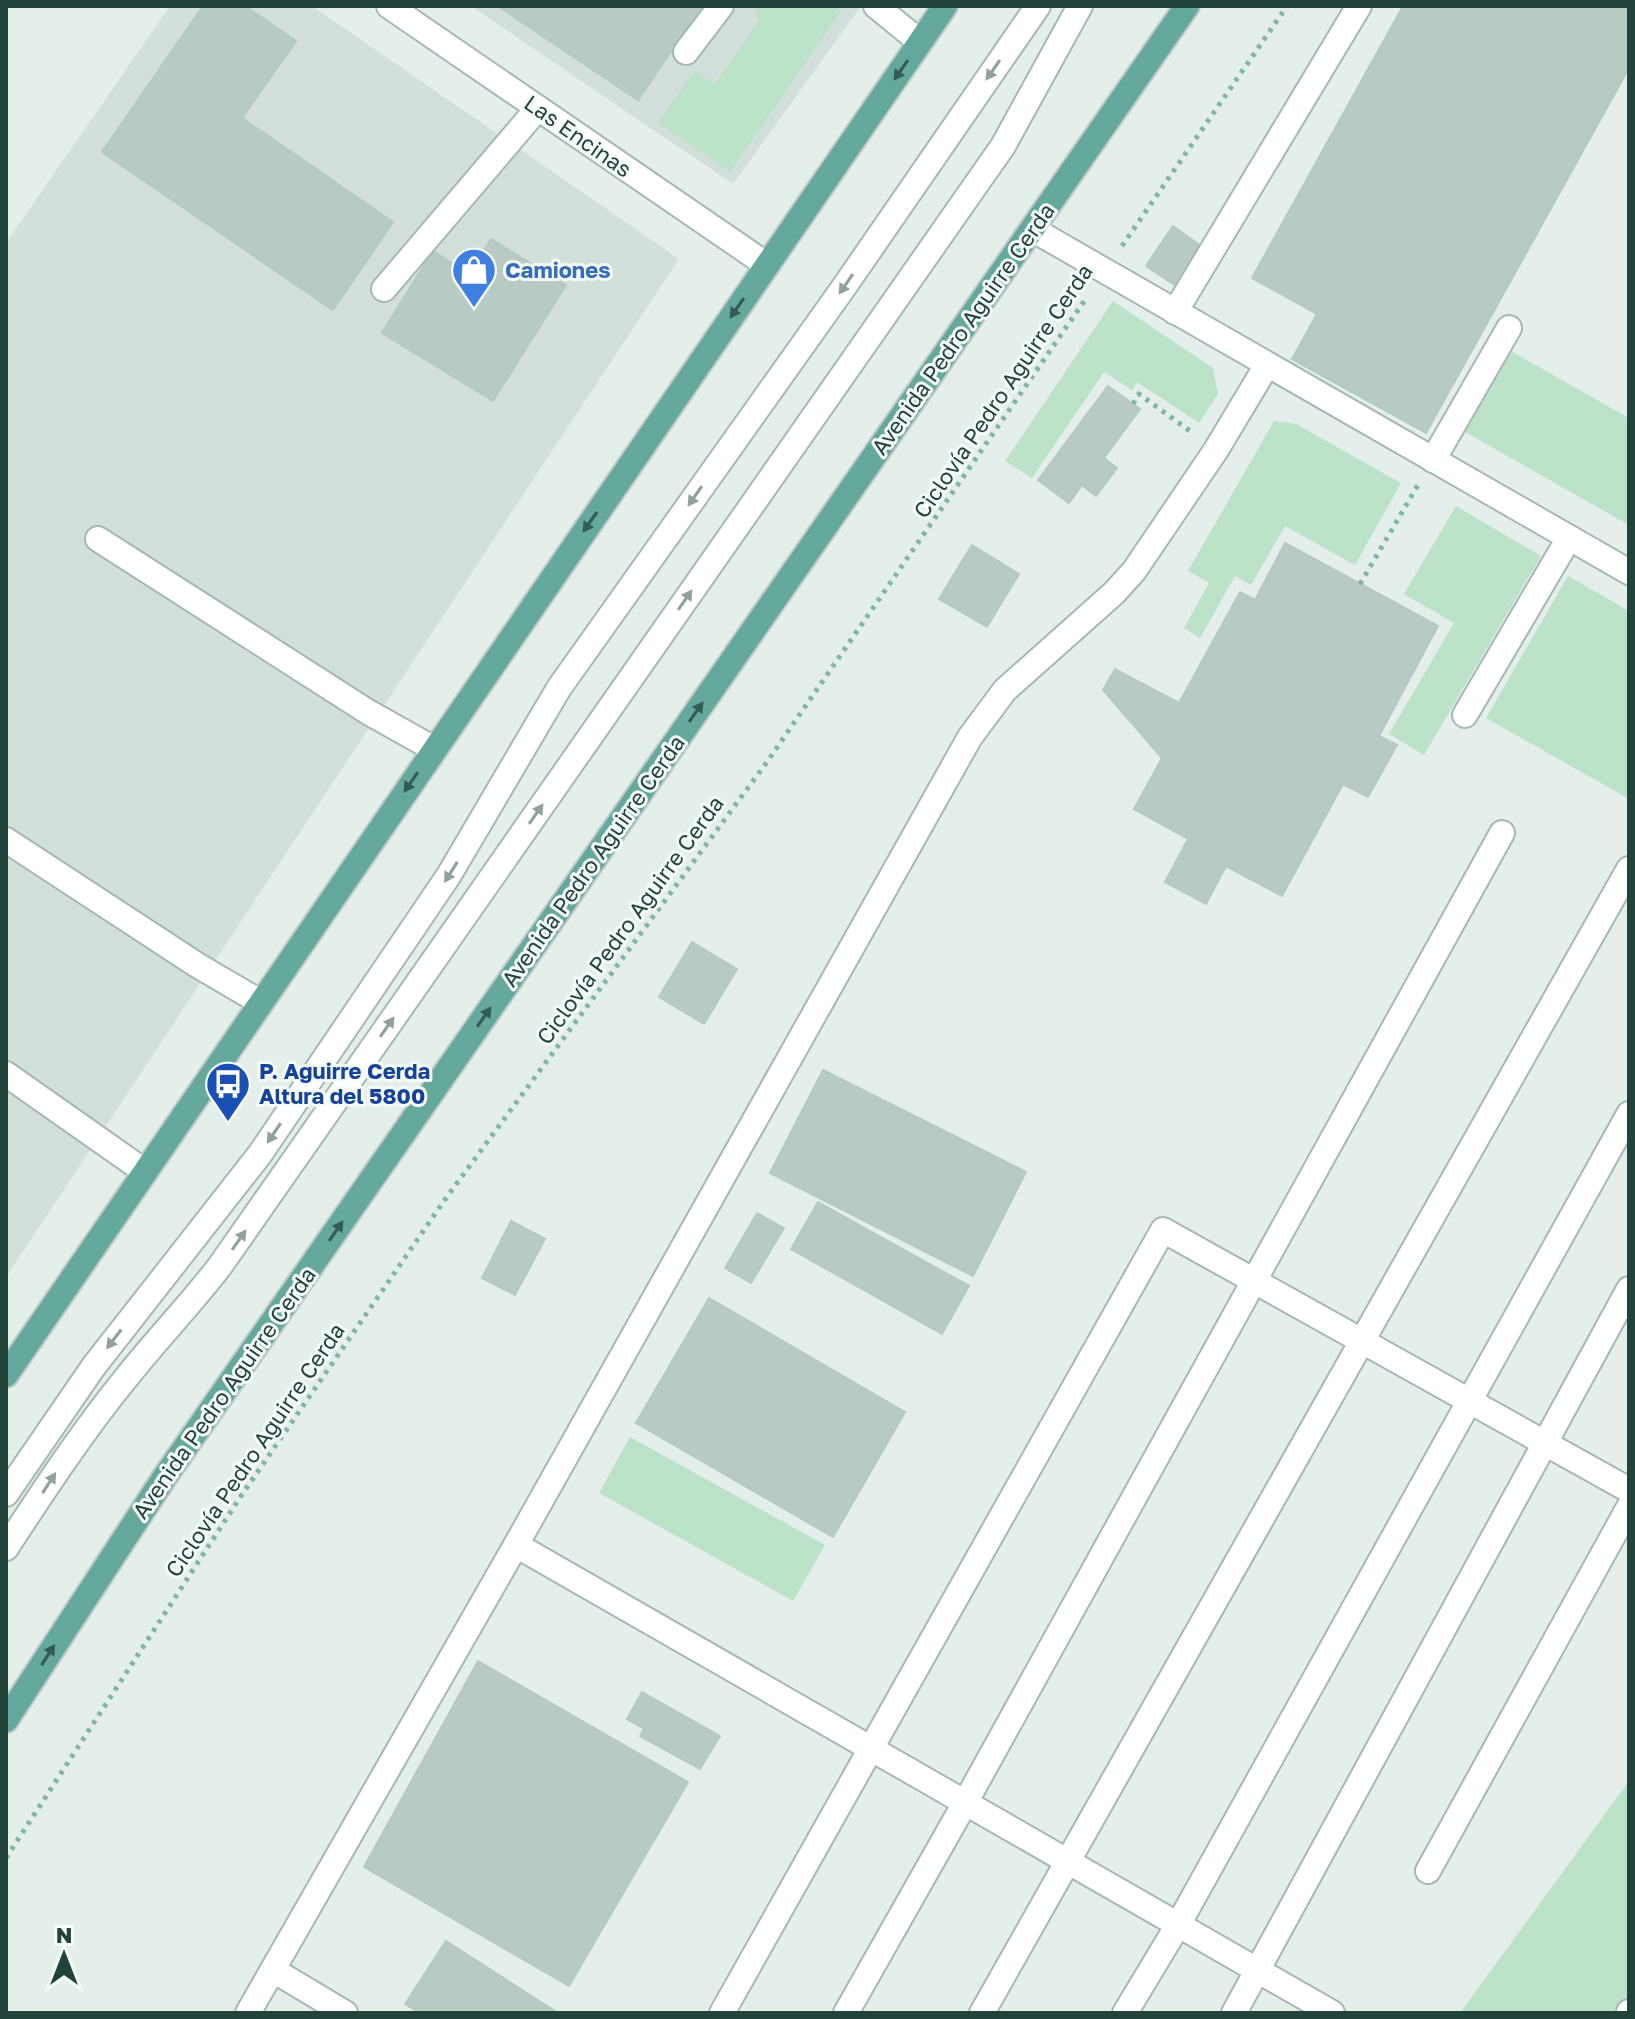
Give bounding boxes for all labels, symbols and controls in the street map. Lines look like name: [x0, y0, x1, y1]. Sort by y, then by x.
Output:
one-way arrow: [894, 60, 909, 81]
one-way arrow: [986, 60, 1001, 81]
street label: Las Encinas: [519, 89, 637, 182]
street label: Avenida Pedro Aguirre Cerda: [865, 198, 1060, 460]
shop icon: Camiones: [450, 246, 498, 309]
place label: Camiones: [505, 256, 610, 283]
street label: Ciclovía Pedro Aguirre Cerda: [907, 259, 1098, 523]
one-way arrow: [839, 274, 854, 295]
one-way arrow: [730, 297, 745, 318]
one-way arrow: [688, 486, 703, 507]
one-way arrow: [583, 511, 598, 532]
one-way arrow: [677, 590, 692, 611]
one-way arrow: [689, 701, 704, 722]
street label: Avenida Pedro Aguirre Cerda: [495, 730, 690, 992]
one-way arrow: [404, 772, 419, 793]
street label: Ciclovía Pedro Aguirre Cerda: [530, 790, 729, 1049]
one-way arrow: [528, 803, 543, 824]
one-way arrow: [444, 861, 458, 883]
one-way arrow: [476, 1007, 491, 1028]
one-way arrow: [379, 1016, 394, 1037]
place label: P. Aguirre Cerda Altura del 5800: [259, 1057, 430, 1109]
bus stop icon: P. Aguirre Cerda Altura del 5800: [204, 1060, 252, 1123]
one-way arrow: [267, 1123, 282, 1144]
one-way arrow: [328, 1221, 343, 1242]
one-way arrow: [231, 1229, 246, 1250]
street label: Avenida Pedro Aguirre Cerda: [126, 1262, 321, 1524]
street label: Ciclovía Pedro Aguirre Cerda: [159, 1318, 350, 1582]
one-way arrow: [107, 1328, 123, 1349]
one-way arrow: [41, 1472, 56, 1494]
one-way arrow: [41, 1644, 56, 1665]
north arrow: [24, 1915, 104, 1995]
text: N: [56, 1921, 72, 1948]

